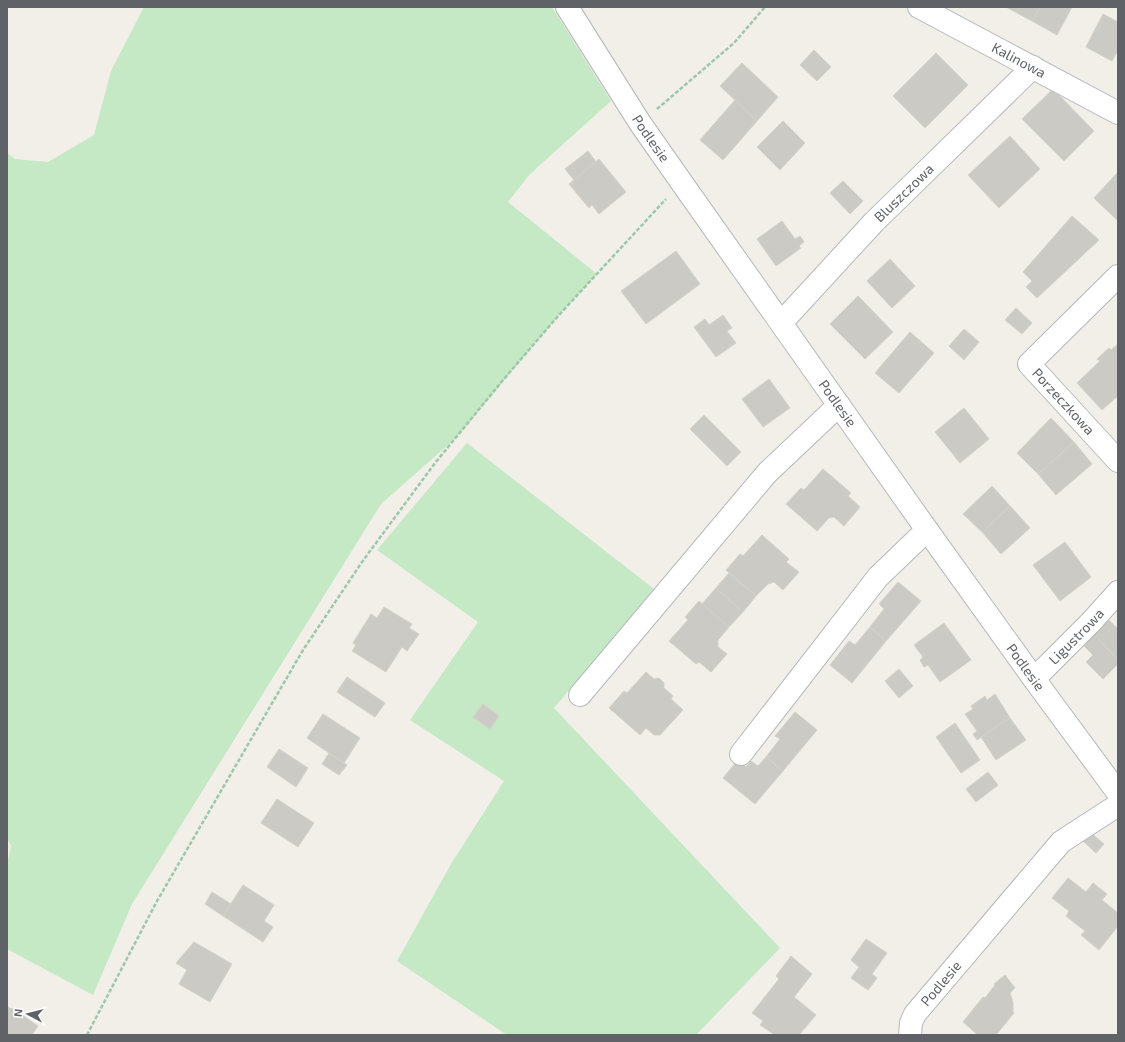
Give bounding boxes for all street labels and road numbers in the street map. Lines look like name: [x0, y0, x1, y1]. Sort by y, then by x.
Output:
street label: Kalinowa: [989, 38, 1049, 81]
street label: Podlesie: [629, 111, 674, 165]
street label: Bluszczowa: [870, 160, 937, 225]
street label: Porzeczkowa: [1029, 364, 1099, 438]
street label: Podlesie: [815, 376, 860, 430]
street label: Ligustrowa: [1045, 605, 1107, 668]
street label: Podlesie: [1003, 640, 1049, 694]
street label: Podlesie: [917, 957, 965, 1009]

